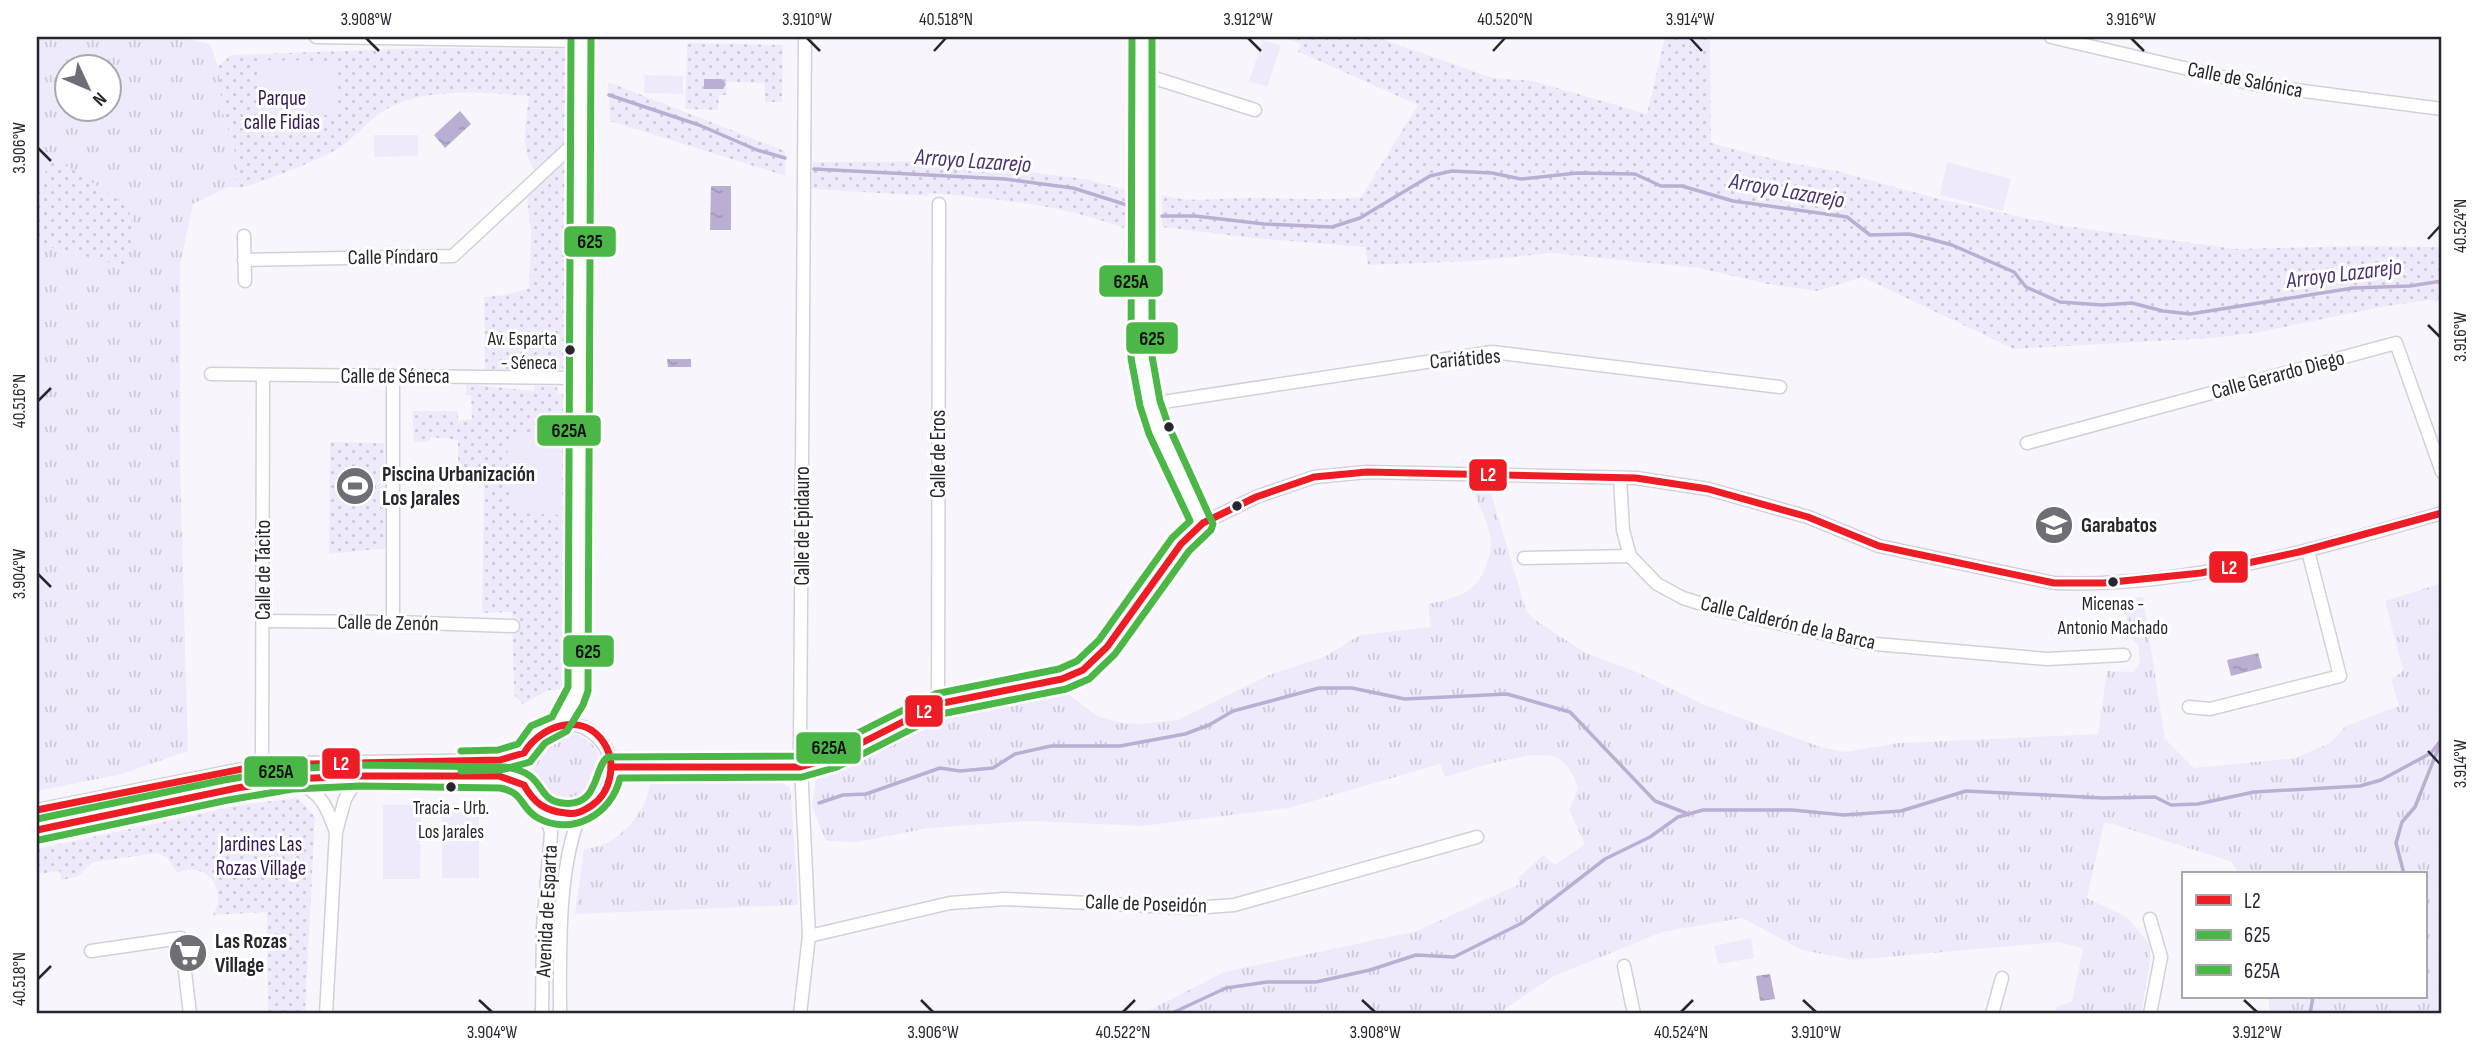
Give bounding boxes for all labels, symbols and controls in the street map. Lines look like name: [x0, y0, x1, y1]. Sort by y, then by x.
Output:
text: 3.908°W: [340, 9, 392, 30]
text: 3.910°W: [782, 9, 832, 30]
text: 40.518°N: [919, 9, 973, 30]
text: 3.912°W: [1223, 9, 1273, 30]
text: 40.520°N: [1477, 9, 1533, 30]
text: 3.914°W: [1666, 9, 1715, 30]
text: 3.916°W: [2106, 9, 2156, 30]
north arrow: [52, 52, 122, 122]
street label: Calle de Salónica: [2185, 57, 2305, 103]
park label: Parque calle Fidias: [244, 86, 320, 135]
text: N: [87, 87, 111, 110]
text: 3.906°W: [9, 122, 30, 174]
water label: Arroyo Lazarejo: [913, 143, 1033, 179]
water label: Arroyo Lazarejo: [1726, 167, 1847, 215]
text: 40.524°N: [2450, 199, 2471, 253]
line badge: 625: [563, 225, 617, 258]
text: 625: [577, 231, 603, 254]
street label: Calle Píndaro: [348, 244, 438, 270]
water label: Arroyo Lazarejo: [2284, 253, 2404, 295]
line badge: 625A: [1098, 264, 1164, 298]
text: 625A: [1114, 271, 1149, 294]
text: 3.916°W: [2450, 312, 2471, 362]
line badge: 625: [1125, 321, 1179, 355]
place label: Av. Esparta - Séneca: [487, 328, 557, 375]
text: 625: [1139, 328, 1165, 351]
marker: Av. Esparta - Séneca: [563, 343, 577, 357]
street label: Cariátides: [1429, 343, 1501, 375]
street label: Calle Gerardo Diego: [2209, 345, 2347, 405]
street label: Calle de Séneca: [340, 364, 450, 389]
text: 40.516°N: [9, 374, 30, 428]
street label: Calle de Eros: [926, 410, 951, 498]
line badge: 625A: [536, 414, 602, 447]
text: 625A: [552, 420, 587, 443]
unlabelled marker: [1162, 420, 1176, 434]
line badge: L2: [1468, 458, 1508, 492]
place label: Piscina Urbanización Los Jarales: [382, 462, 535, 511]
text: L2: [1480, 464, 1496, 487]
sports icon: Piscina Urbanización Los Jarales: [334, 465, 376, 507]
street label: Calle de Epidauro: [790, 466, 815, 586]
unlabelled marker: [1230, 499, 1244, 513]
school or university icon: Garabatos: [2033, 504, 2075, 546]
place label: Garabatos: [2081, 513, 2157, 538]
street label: Calle de Tácito: [251, 520, 276, 620]
text: 3.904°W: [9, 548, 30, 599]
line badge: L2: [2208, 550, 2249, 584]
text: L2: [2221, 557, 2237, 580]
marker: Micenas - Antonio Machado: [2106, 575, 2120, 589]
street label: Calle Calderón de la Barca: [1698, 591, 1878, 655]
place label: Micenas - Antonio Machado: [2057, 593, 2168, 640]
street label: Calle de Zenón: [337, 610, 439, 636]
line badge: 625: [562, 634, 615, 668]
text: 625: [575, 641, 601, 664]
line badge: L2: [904, 694, 944, 728]
text: L2: [916, 701, 932, 724]
line badge: 625A: [795, 731, 862, 765]
text: 625A: [812, 737, 847, 760]
text: 3.914°W: [2450, 739, 2471, 788]
line badge: L2: [321, 747, 361, 780]
text: L2: [333, 753, 349, 776]
line badge: 625A: [243, 755, 309, 788]
text: 625A: [259, 761, 294, 784]
marker: Tracia - Urb. Los Jarales: [444, 780, 458, 794]
place label: Tracia - Urb. Los Jarales: [413, 797, 489, 844]
park label: Jardines Las Rozas Village: [216, 832, 306, 881]
street label: Avenida de Esparta: [531, 844, 563, 979]
legend: [2182, 872, 2426, 998]
street label: Calle de Poseidón: [1085, 889, 1207, 919]
text: L2: [2244, 889, 2261, 914]
text: 625: [2244, 923, 2270, 948]
place label: Las Rozas Village: [215, 929, 287, 978]
supermarket icon: Las Rozas Village: [167, 932, 209, 974]
text: 40.518°N: [9, 952, 30, 1006]
text: 625A: [2244, 959, 2280, 984]
text: 3.904°W: [467, 1022, 518, 1043]
text: 3.906°W: [907, 1022, 959, 1043]
text: 40.522°N: [1096, 1022, 1150, 1043]
text: 3.908°W: [1349, 1022, 1401, 1043]
text: 40.524°N: [1654, 1022, 1708, 1043]
text: 3.910°W: [1791, 1022, 1841, 1043]
text: 3.912°W: [2232, 1022, 2282, 1043]

